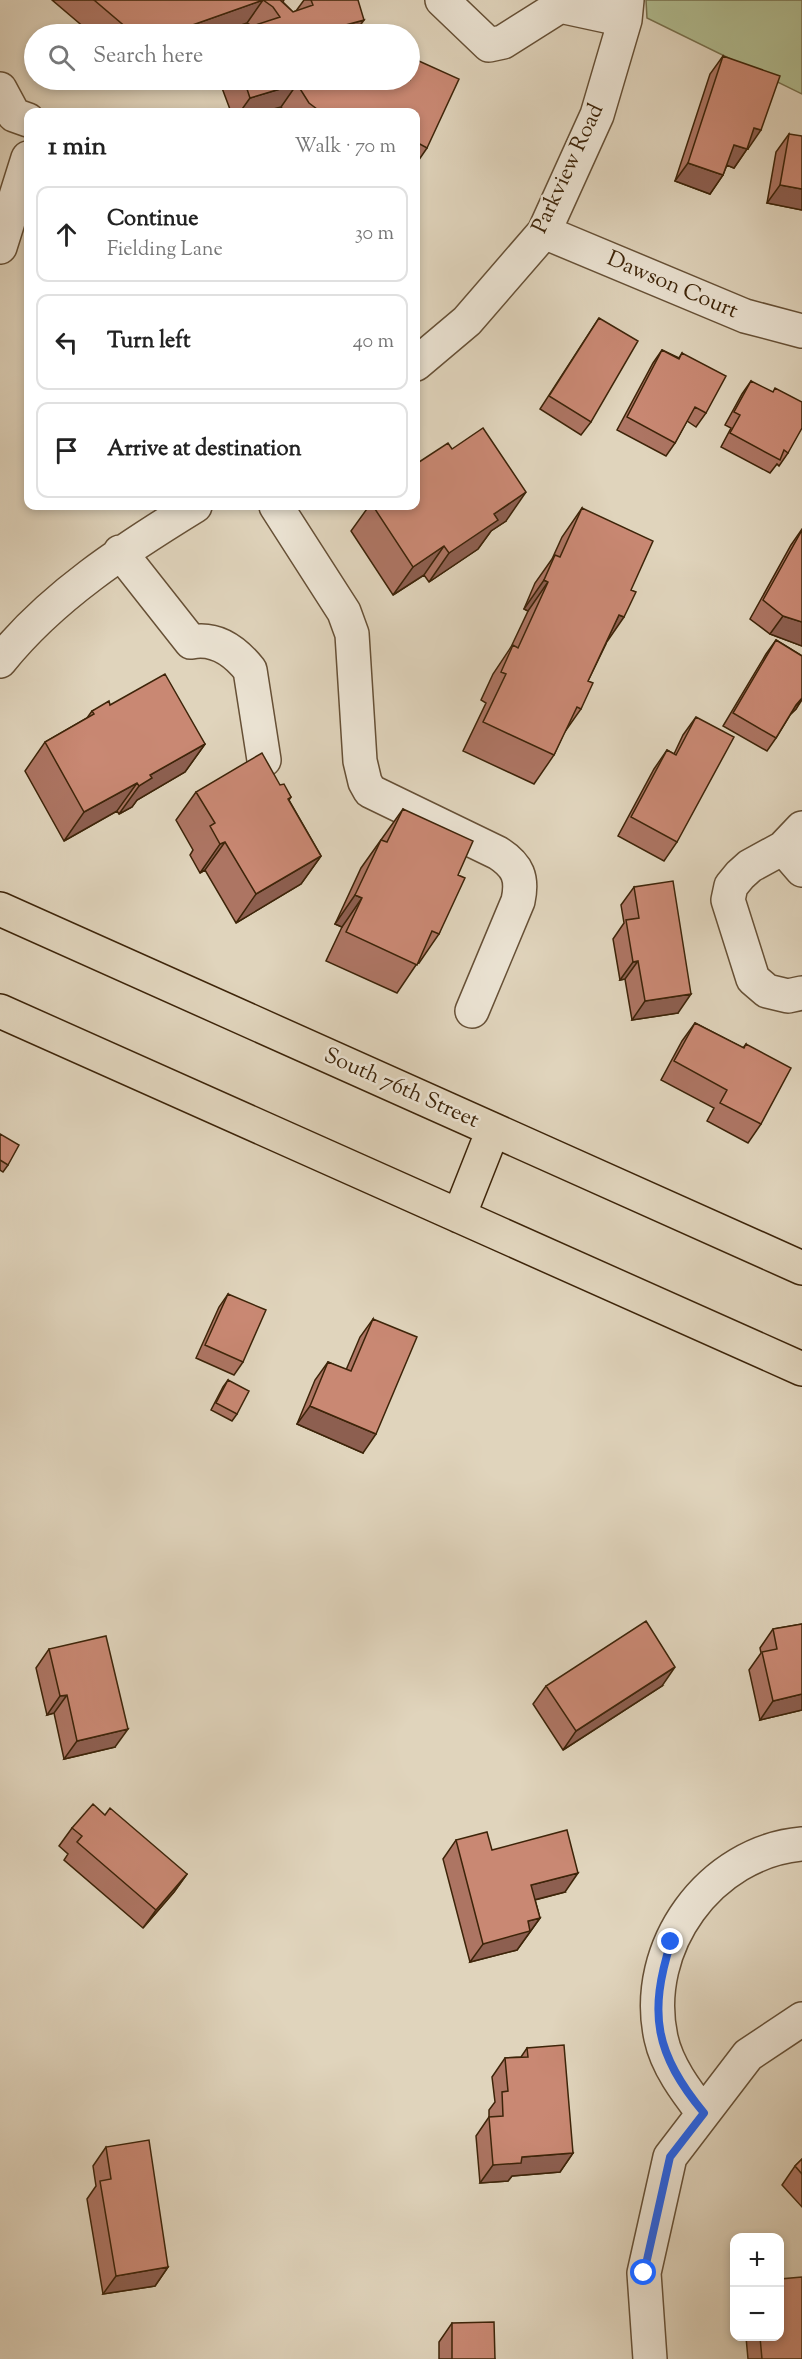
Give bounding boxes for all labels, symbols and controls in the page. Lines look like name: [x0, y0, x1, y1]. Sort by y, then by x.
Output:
search box: [24, 24, 420, 90]
icon: search: [45, 41, 78, 74]
text: Search here: [93, 41, 203, 73]
street label: Parkview Road: [525, 99, 613, 239]
text: 1 min: [48, 129, 107, 166]
text: Walk · 70 m: [294, 133, 396, 162]
text: Continue: [107, 204, 198, 236]
icon: ahead: [50, 218, 83, 251]
text: 30 m: [355, 220, 394, 249]
text: Fielding Lane: [107, 236, 223, 265]
street label: Dawson Court: [601, 244, 743, 328]
icon: left: [50, 326, 83, 359]
text: Turn left: [107, 326, 190, 358]
text: 40 m: [353, 328, 394, 357]
icon: arrive: [50, 434, 83, 467]
text: Arrive at destination: [107, 434, 302, 466]
street label: South 76th Street: [318, 1040, 484, 1138]
route end: [657, 1928, 683, 1954]
map controls: [730, 2233, 784, 2341]
button: +: [730, 2233, 784, 2287]
route start: [630, 2259, 656, 2285]
button: −: [730, 2287, 784, 2341]

